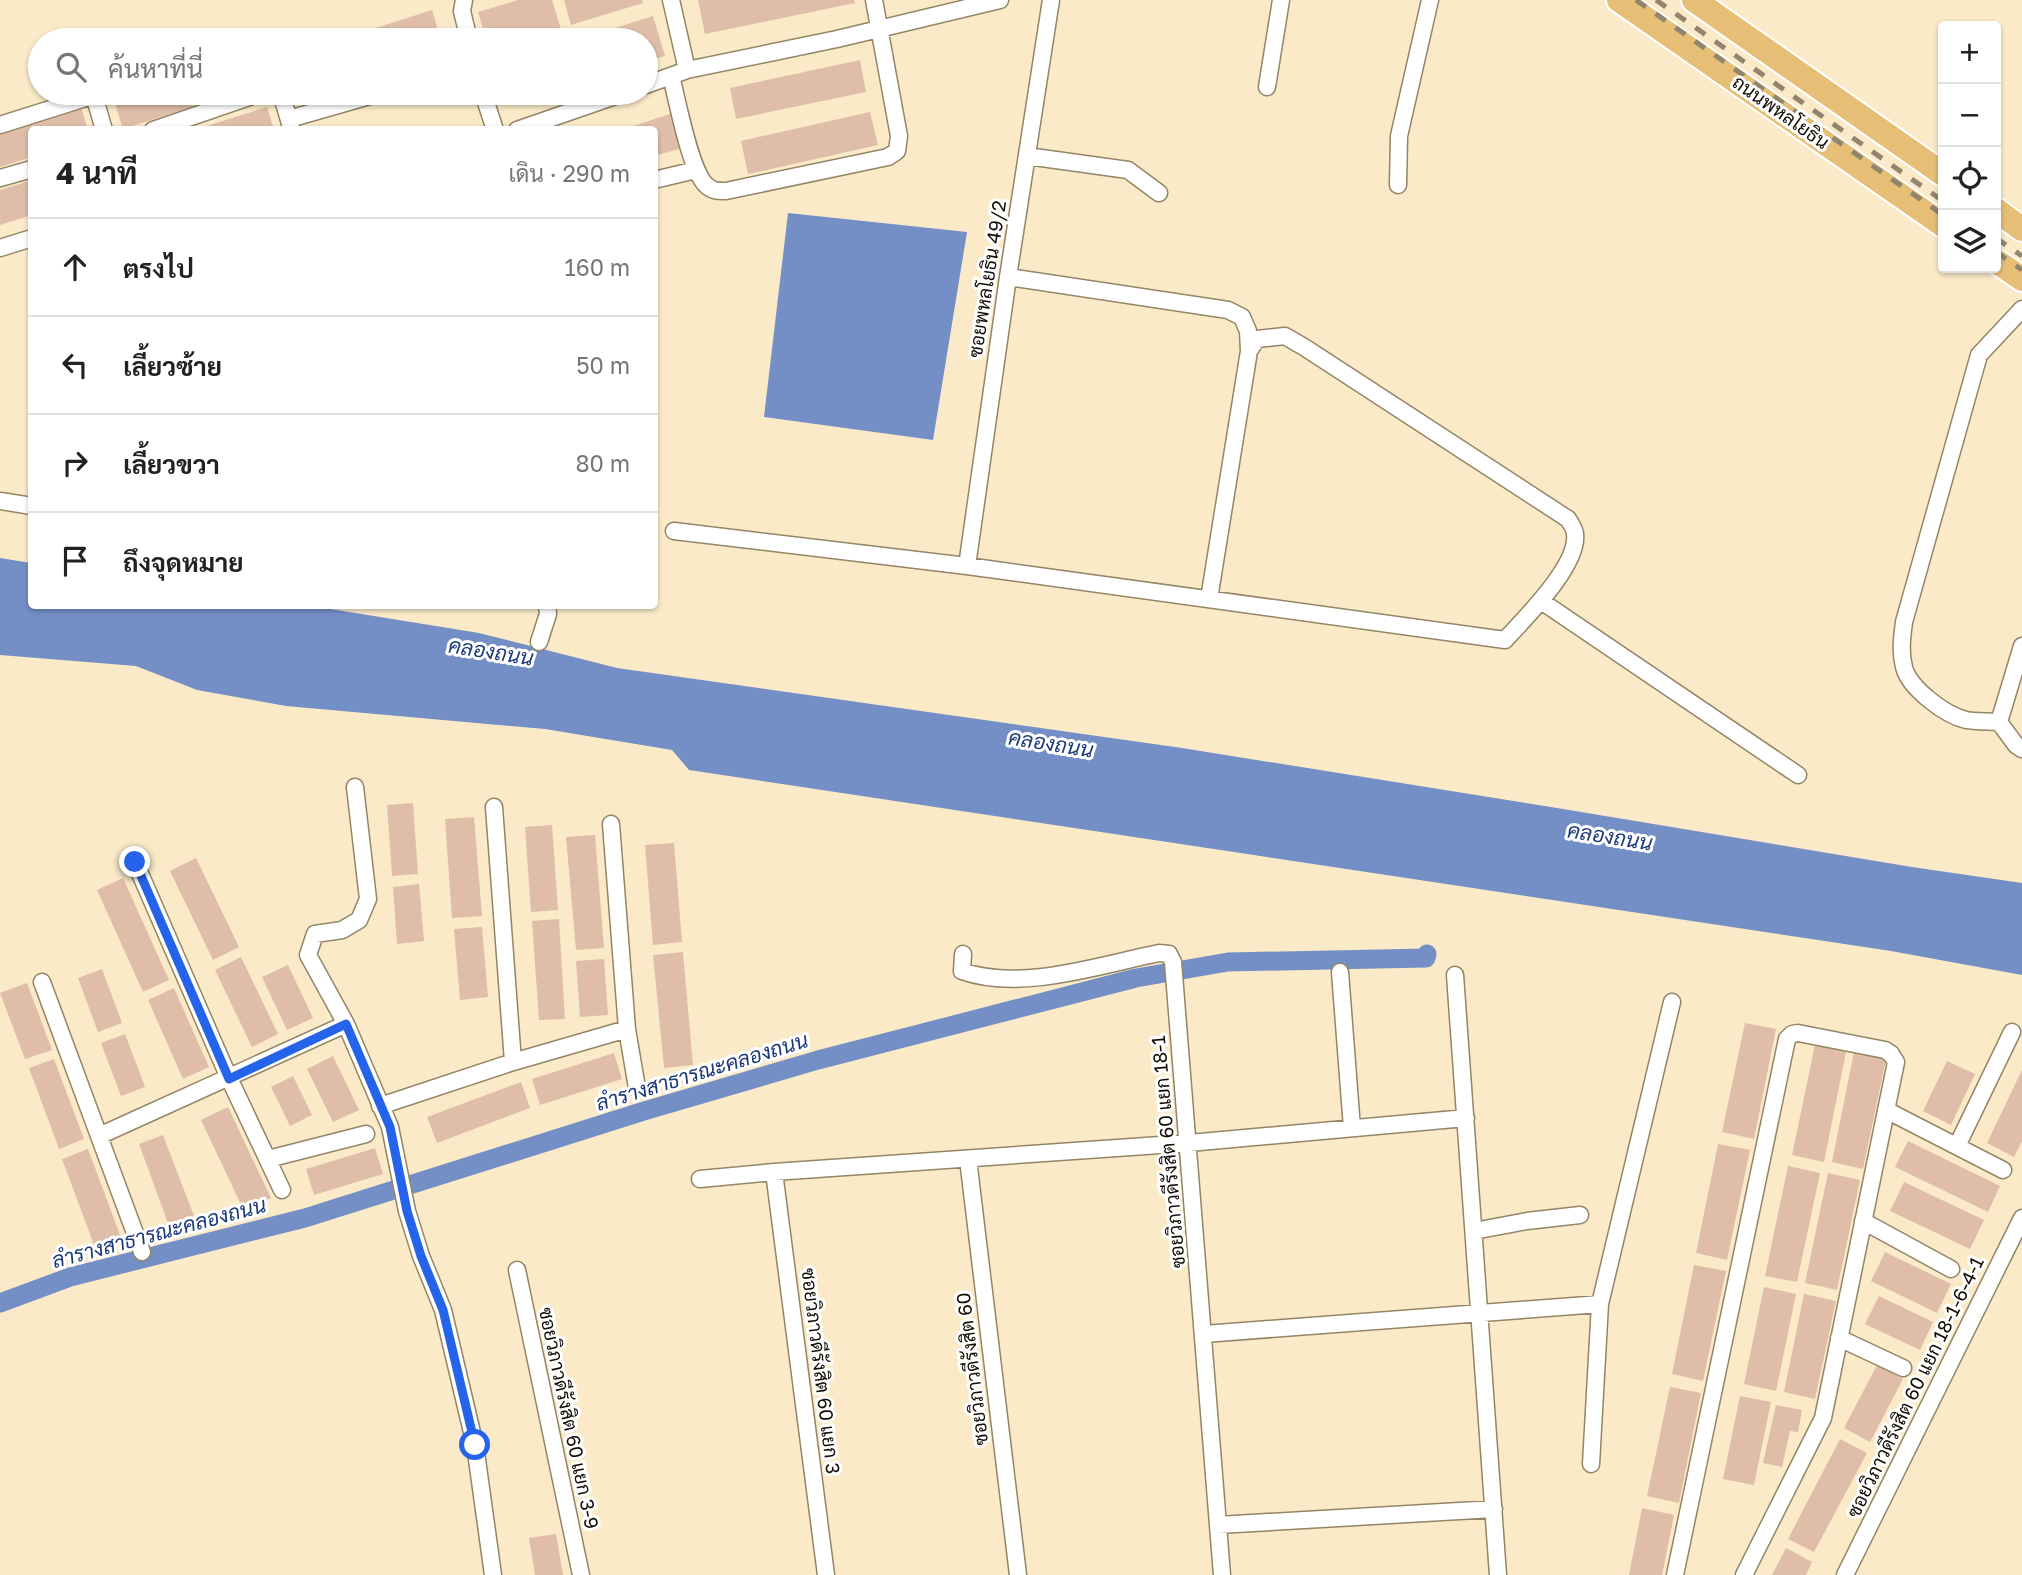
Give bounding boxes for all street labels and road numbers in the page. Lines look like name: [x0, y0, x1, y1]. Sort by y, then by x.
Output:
street label: ถนนพหลโยธิน: [1729, 70, 1834, 153]
street label: ซอยพหลโยธิน 49/2: [963, 199, 1010, 359]
street label: ซอยวิภาวดีรังสิต 60 แยก 18-1: [1146, 1035, 1189, 1269]
street label: ซอยวิภาวดีรังสิต 60 แยก 18-1-6-4-1: [1841, 1253, 1988, 1521]
street label: ซอยวิภาวดีรังสิต 60 แยก 3: [797, 1267, 846, 1475]
street label: ซอยวิภาวดีรังสิต 60: [951, 1291, 992, 1447]
street label: ซอยวิภาวดีรังสิต 60 แยก 3-9: [535, 1305, 604, 1531]

